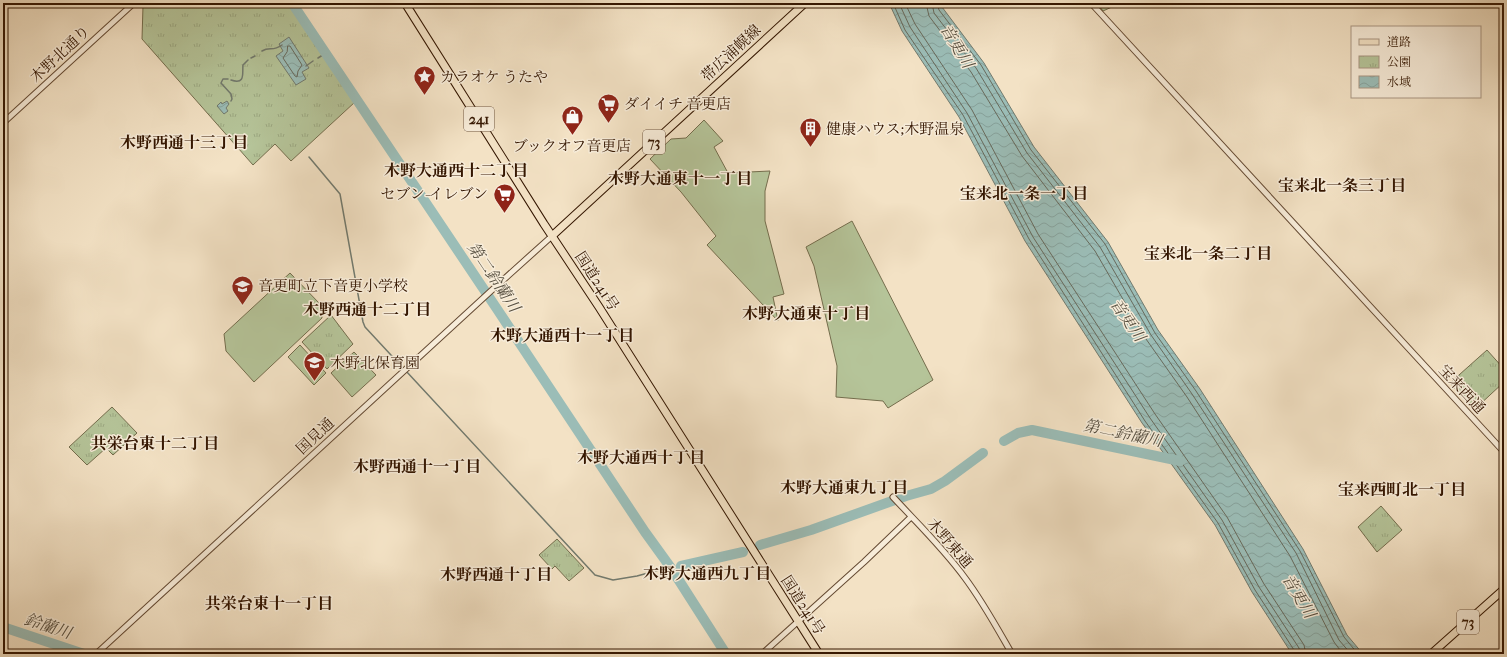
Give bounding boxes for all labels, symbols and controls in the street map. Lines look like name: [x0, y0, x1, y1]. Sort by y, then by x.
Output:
street label: 帯広浦幌線: [697, 21, 765, 85]
water label: 音更川: [936, 21, 979, 73]
street label: 木野北通り: [26, 22, 94, 86]
legend: [1351, 26, 1481, 98]
text: 道路: [1387, 35, 1411, 49]
text: 公園: [1387, 55, 1411, 69]
place icon: カラオケ うたや: [412, 64, 438, 97]
place label: カラオケ うたや: [440, 68, 548, 86]
text: 水域: [1387, 75, 1411, 89]
supermarket icon: ダイイチ 音更店: [596, 91, 622, 124]
place label: ダイイチ 音更店: [624, 95, 731, 113]
shop icon: ブックオフ音更店: [559, 104, 585, 137]
road number: 241: [464, 107, 494, 131]
building icon: 健康ハウス;木野温泉: [797, 116, 823, 149]
place label: 健康ハウス;木野温泉: [826, 120, 964, 138]
road number: 73: [643, 130, 665, 154]
district label: 木野西通十三丁目: [120, 133, 248, 152]
place label: ブックオフ音更店: [513, 137, 631, 155]
district label: 木野大通西十二丁目: [384, 161, 528, 180]
district label: 木野大通東十一丁目: [608, 169, 752, 188]
district label: 宝来北一条三丁目: [1278, 176, 1406, 195]
supermarket icon: セブン-イレブン: [491, 181, 517, 214]
district label: 宝来北一条一丁目: [960, 184, 1088, 203]
place label: セブン-イレブン: [380, 185, 488, 203]
water label: 第二鈴蘭川: [464, 239, 525, 317]
district label: 宝来北一条二丁目: [1144, 244, 1272, 263]
street label: 国道241号: [571, 248, 623, 314]
school or university icon: 音更町立下音更小学校: [230, 273, 256, 306]
place label: 音更町立下音更小学校: [258, 277, 408, 295]
water label: 音更川: [1106, 295, 1151, 347]
district label: 木野西通十二丁目: [303, 300, 431, 319]
district label: 木野大通東十丁目: [742, 304, 870, 323]
district label: 木野大通西十一丁目: [490, 326, 634, 345]
school or university icon: 木野北保育園: [301, 350, 327, 383]
place label: 木野北保育園: [330, 354, 420, 372]
street label: 宝来西通: [1435, 361, 1489, 417]
street label: 国見通: [292, 414, 338, 458]
water label: 第二鈴蘭川: [1082, 415, 1166, 451]
district label: 共栄台東十二丁目: [91, 434, 219, 453]
district label: 木野大通西十丁目: [577, 448, 705, 467]
district label: 木野西通十一丁目: [353, 457, 481, 476]
district label: 木野大通東九丁目: [780, 478, 908, 497]
district label: 宝来西町北一丁目: [1338, 480, 1466, 499]
street label: 木野東通: [924, 514, 976, 572]
district label: 木野大通西九丁目: [643, 564, 771, 583]
district label: 木野西通十丁目: [440, 565, 552, 584]
water label: 音更川: [1278, 571, 1321, 623]
street label: 国道241号: [777, 572, 829, 638]
district label: 共栄台東十一丁目: [205, 594, 333, 613]
water label: 鈴蘭川: [22, 610, 76, 643]
road number: 73: [1457, 610, 1479, 634]

